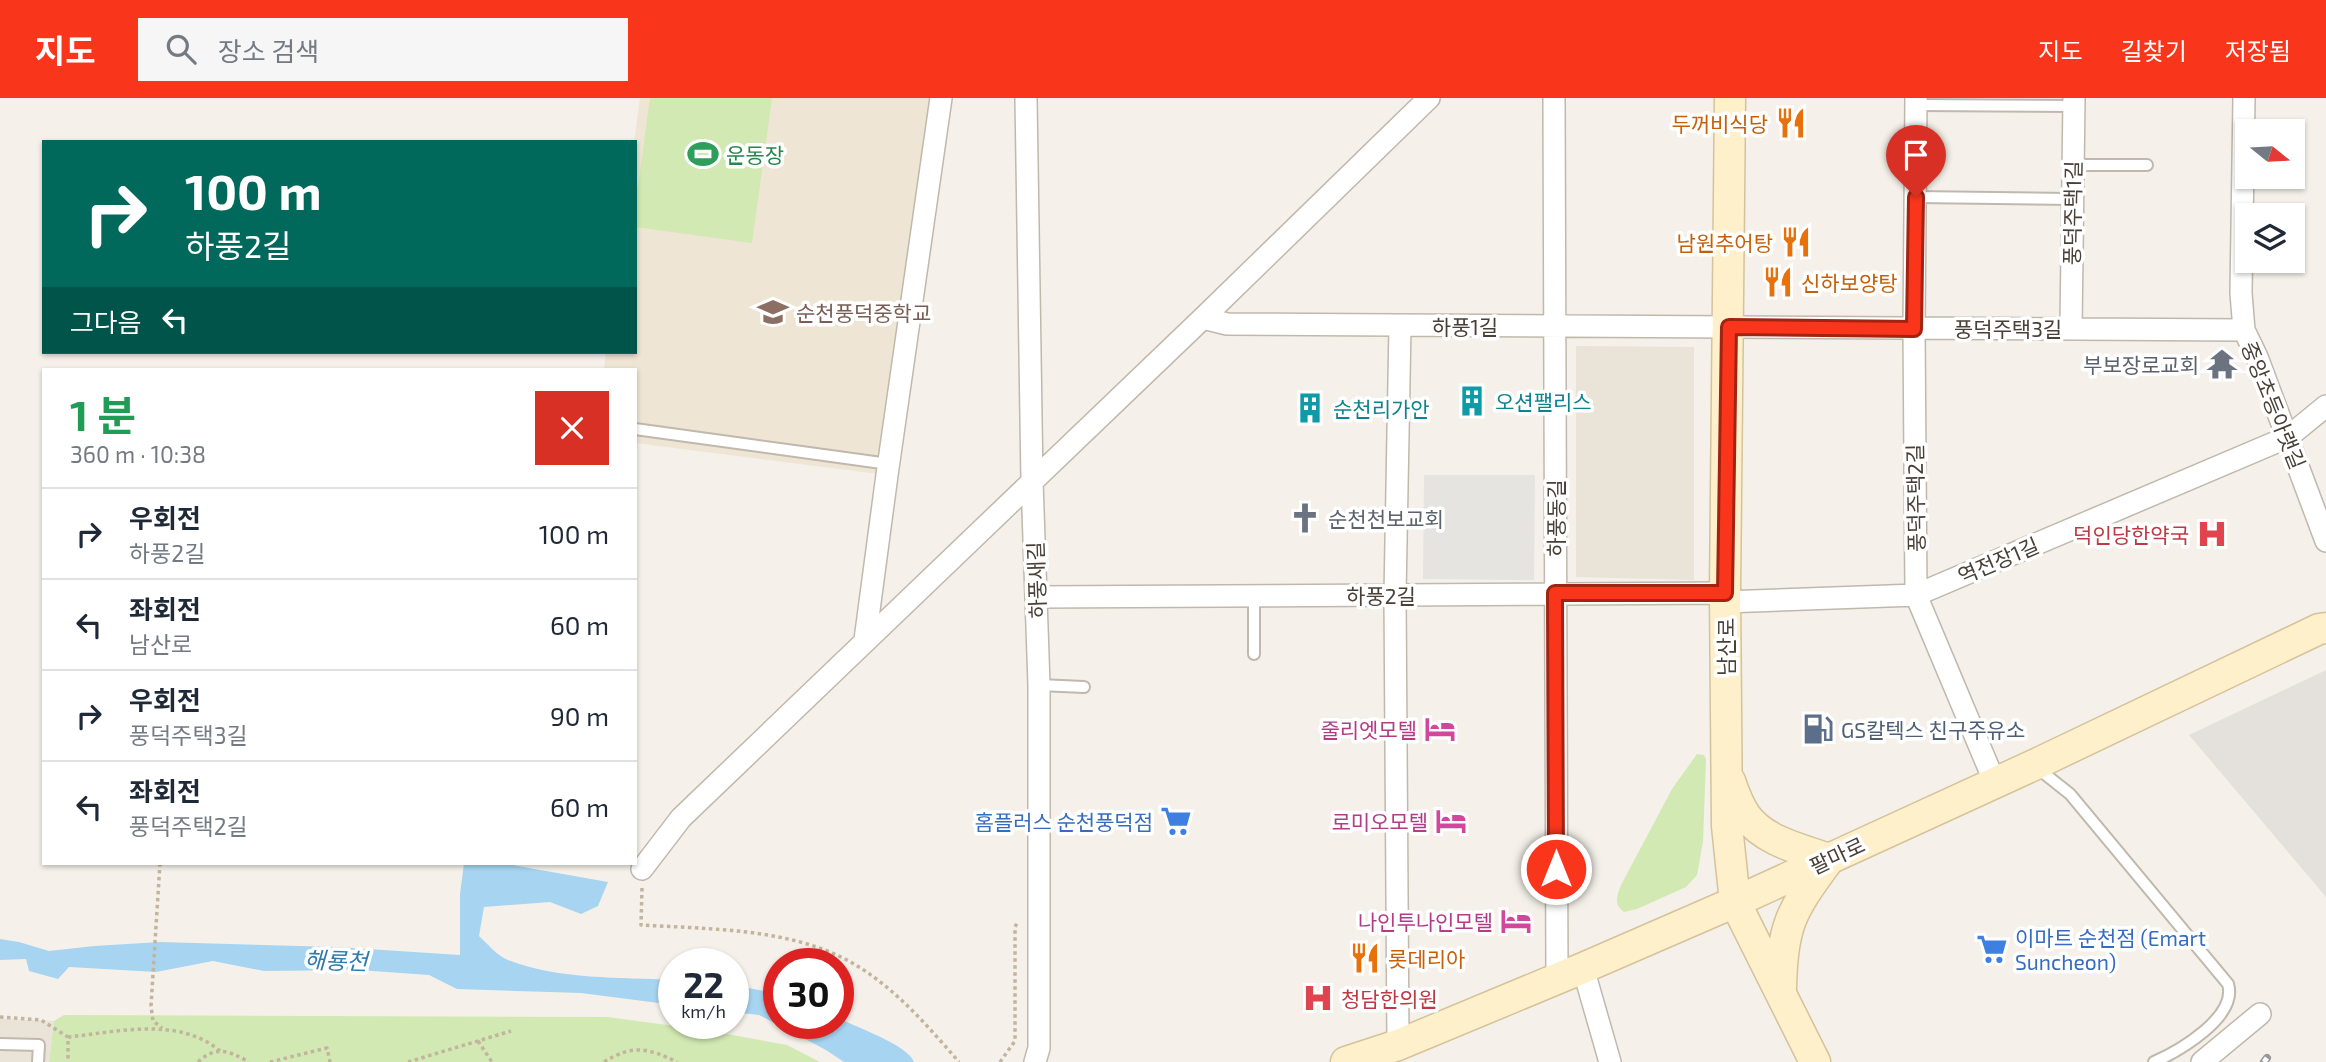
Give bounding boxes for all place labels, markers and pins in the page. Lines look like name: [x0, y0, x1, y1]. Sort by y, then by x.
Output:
restaurant icon: 두꺼비식당: [1774, 106, 1808, 140]
place label: 두꺼비식당: [1671, 111, 1768, 136]
pin: [1886, 125, 1946, 197]
sports icon: 운동장: [686, 137, 720, 171]
place label: 운동장: [726, 142, 784, 167]
restaurant icon: 남원추어탕: [1779, 225, 1813, 259]
place label: 남원추어탕: [1676, 230, 1773, 255]
restaurant icon: 신하보양탕: [1761, 265, 1795, 299]
place label: 신하보양탕: [1801, 270, 1898, 295]
school or university icon: 순천풍덕중학교: [756, 295, 790, 329]
place label: 순천풍덕중학교: [796, 300, 931, 325]
temple icon: 부보장로교회: [2205, 347, 2239, 381]
place label: 부보장로교회: [2083, 352, 2199, 377]
building icon: 오션팰리스: [1455, 384, 1489, 418]
place label: 오션팰리스: [1495, 389, 1592, 414]
building icon: 순천리가안: [1293, 391, 1327, 425]
place label: 순천리가안: [1333, 396, 1430, 421]
church icon: 순천천보교회: [1288, 501, 1322, 535]
place label: 순천천보교회: [1328, 506, 1444, 531]
hospital icon: 덕인당한약국: [2195, 517, 2229, 551]
place label: 덕인당한약국: [2073, 522, 2189, 547]
hotel icon: 줄리엣모텔: [1423, 712, 1457, 746]
fuel station icon: GS칼텍스 친구주유소: [1801, 712, 1835, 746]
place label: 줄리엣모텔: [1320, 717, 1417, 742]
place label: GS칼텍스 친구주유소: [1841, 717, 2025, 742]
supermarket icon: 홈플러스 순천풍덕점: [1159, 804, 1193, 838]
hotel icon: 로미오모텔: [1434, 804, 1468, 838]
place label: 홈플러스 순천풍덕점: [974, 809, 1153, 834]
place label: 로미오모텔: [1331, 809, 1428, 834]
hotel icon: 나인투나인모텔: [1499, 904, 1533, 938]
place label: 나인투나인모텔: [1358, 909, 1493, 934]
place label: 이마트 순천점 (Emart Suncheon): [2015, 925, 2206, 974]
supermarket icon: 이마트 순천점 (Emart Suncheon): [1975, 932, 2009, 966]
restaurant icon: 롯데리아: [1348, 941, 1382, 975]
place label: 롯데리아: [1388, 946, 1465, 971]
hospital icon: 청담한의원: [1301, 981, 1335, 1015]
place label: 청담한의원: [1341, 986, 1438, 1011]

